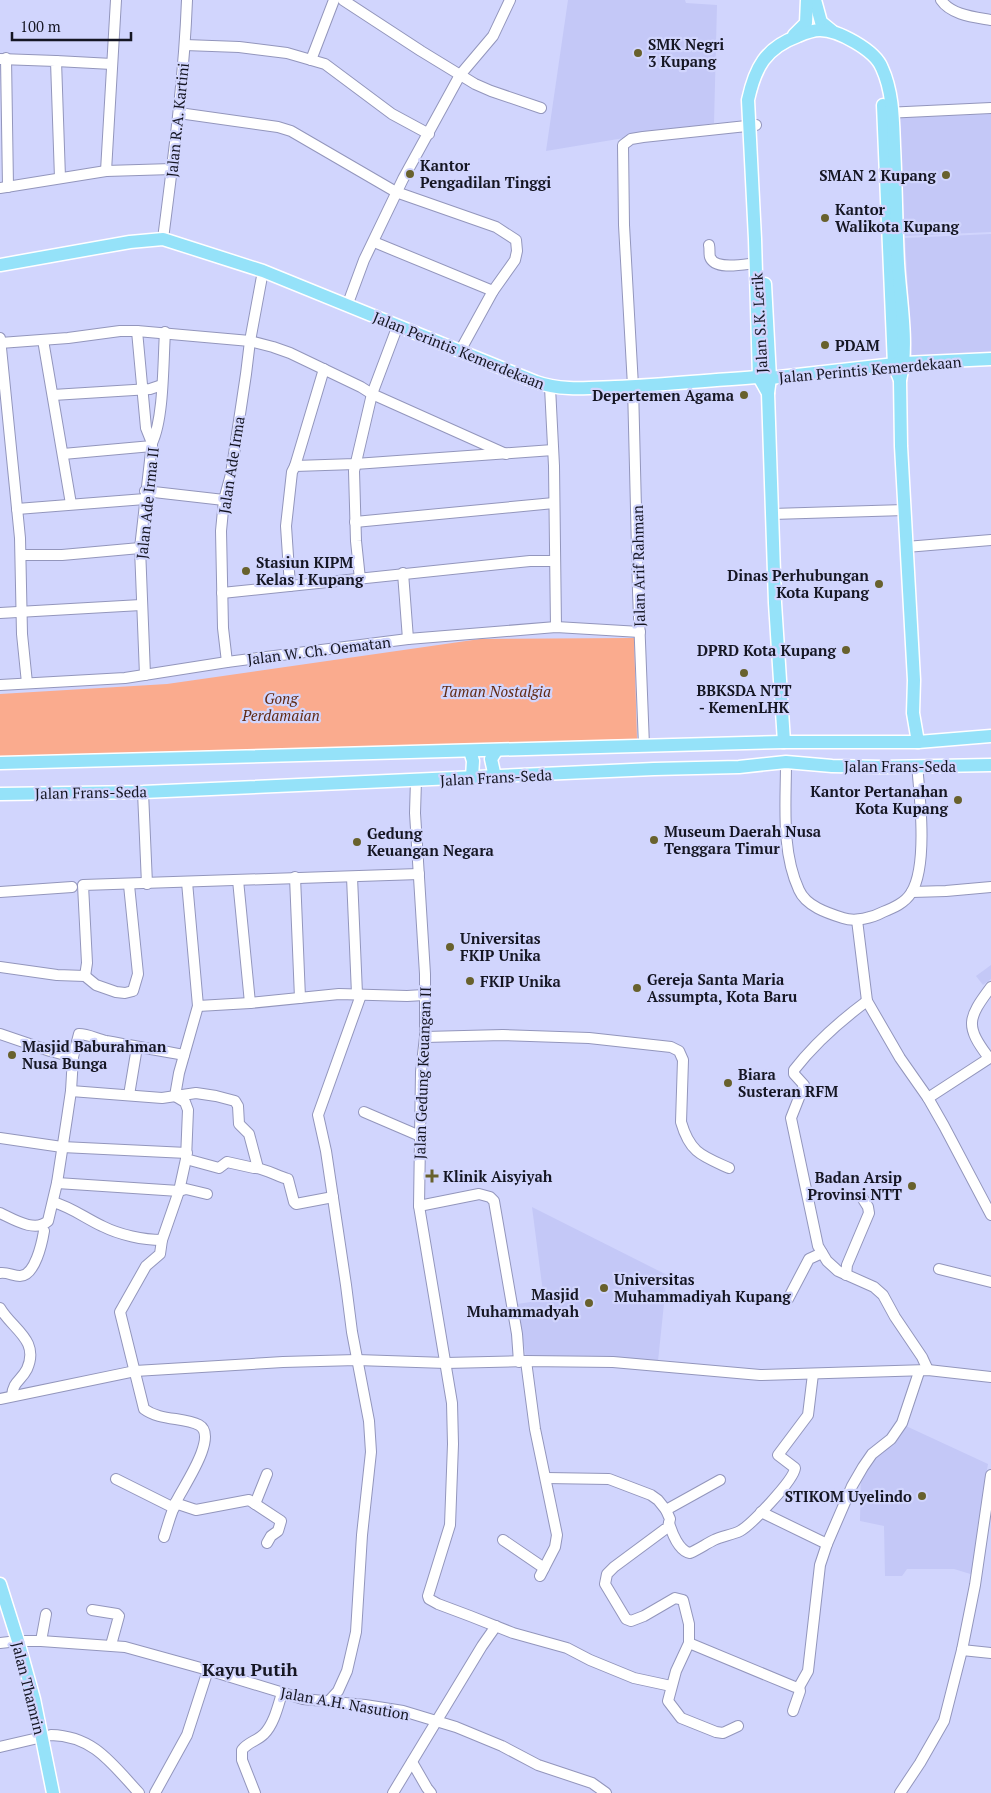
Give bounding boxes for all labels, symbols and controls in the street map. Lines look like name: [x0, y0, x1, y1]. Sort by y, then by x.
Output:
scale bar: [12, 10, 131, 42]
text: 100 m: [20, 16, 61, 36]
place label: SMK Negri 3 Kupang: [648, 34, 724, 71]
marker: SMK Negri 3 Kupang: [632, 47, 644, 59]
street label: Jalan R.A. Kartini: [161, 62, 193, 178]
place label: Kantor Pengadilan Tinggi: [420, 155, 551, 192]
place label: SMAN 2 Kupang: [819, 165, 937, 185]
marker: Kantor Pengadilan Tinggi: [404, 168, 416, 180]
marker: SMAN 2 Kupang: [940, 169, 952, 181]
place label: Kantor Walikota Kupang: [835, 199, 960, 236]
marker: Kantor Walikota Kupang: [819, 212, 831, 224]
street label: Jalan S.K. Lerik: [746, 272, 772, 374]
street label: Jalan Perintis Kemerdekaan: [370, 306, 548, 394]
place label: PDAM: [835, 335, 880, 355]
marker: PDAM: [819, 339, 831, 351]
street label: Jalan Perintis Kemerdekaan: [778, 351, 962, 387]
place label: Depertemen Agama: [592, 385, 735, 405]
marker: Depertemen Agama: [738, 389, 750, 401]
street label: Jalan Ade Irma: [213, 414, 249, 515]
street label: Jalan Ade Irma II: [131, 446, 163, 560]
street label: Jalan Arif Rahman: [627, 505, 649, 627]
place label: Stasiun KIPM Kelas I Kupang: [256, 552, 364, 589]
marker: Stasiun KIPM Kelas I Kupang: [240, 565, 252, 577]
place label: Dinas Perhubungan Kota Kupang: [727, 565, 870, 602]
marker: Dinas Perhubungan Kota Kupang: [873, 578, 885, 590]
street label: Jalan W. Ch. Oematan: [246, 631, 392, 669]
place label: DPRD Kota Kupang: [697, 640, 837, 660]
marker: DPRD Kota Kupang: [840, 644, 852, 656]
marker: BBKSDA NTT - KemenLHK: [738, 667, 750, 679]
place label: BBKSDA NTT - KemenLHK: [697, 680, 791, 717]
park label: Taman Nostalgia: [441, 681, 551, 701]
park label: Gong Perdamaian: [241, 688, 320, 725]
street label: Jalan Frans-Seda: [844, 756, 956, 776]
street label: Jalan Frans-Seda: [439, 764, 553, 790]
street label: Jalan Frans-Seda: [35, 781, 148, 803]
place label: Kantor Pertanahan Kota Kupang: [810, 781, 949, 818]
marker: Kantor Pertanahan Kota Kupang: [952, 794, 964, 806]
place label: Museum Daerah Nusa Tenggara Timur: [664, 821, 822, 858]
place label: Gedung Keuangan Negara: [367, 823, 495, 860]
marker: Museum Daerah Nusa Tenggara Timur: [648, 834, 660, 846]
marker: Gedung Keuangan Negara: [351, 836, 363, 848]
place label: Universitas FKIP Unika: [460, 928, 542, 965]
marker: Universitas FKIP Unika: [444, 941, 456, 953]
place label: Gereja Santa Maria Assumpta, Kota Baru: [647, 969, 798, 1006]
place label: FKIP Unika: [480, 971, 562, 991]
marker: FKIP Unika: [464, 975, 476, 987]
marker: Gereja Santa Maria Assumpta, Kota Baru: [631, 982, 643, 994]
street label: Jalan Gedung Keuangan II: [409, 986, 435, 1160]
place label: Masjid Baburahman Nusa Bunga: [22, 1036, 167, 1073]
marker: Masjid Baburahman Nusa Bunga: [6, 1049, 18, 1061]
place label: Biara Susteran RFM: [738, 1064, 838, 1101]
marker: Biara Susteran RFM: [722, 1077, 734, 1089]
place label: Klinik Aisyiyah: [443, 1166, 553, 1186]
place label: Badan Arsip Provinsi NTT: [807, 1167, 902, 1204]
marker: Klinik Aisyiyah: [425, 1169, 439, 1183]
marker: Badan Arsip Provinsi NTT: [906, 1180, 918, 1192]
place label: Universitas Muhammadiyah Kupang: [614, 1269, 791, 1306]
marker: Universitas Muhammadiyah Kupang: [598, 1282, 610, 1294]
place label: Masjid Muhammadyah: [467, 1284, 579, 1321]
marker: Masjid Muhammadyah: [583, 1297, 595, 1309]
place label: STIKOM Uyelindo: [785, 1486, 912, 1506]
marker: STIKOM Uyelindo: [916, 1490, 928, 1502]
street label: Jalan Thamrin: [8, 1639, 50, 1737]
district label: Kayu Putih: [202, 1657, 298, 1681]
street label: Jalan A.H. Nasution: [279, 1682, 411, 1724]

